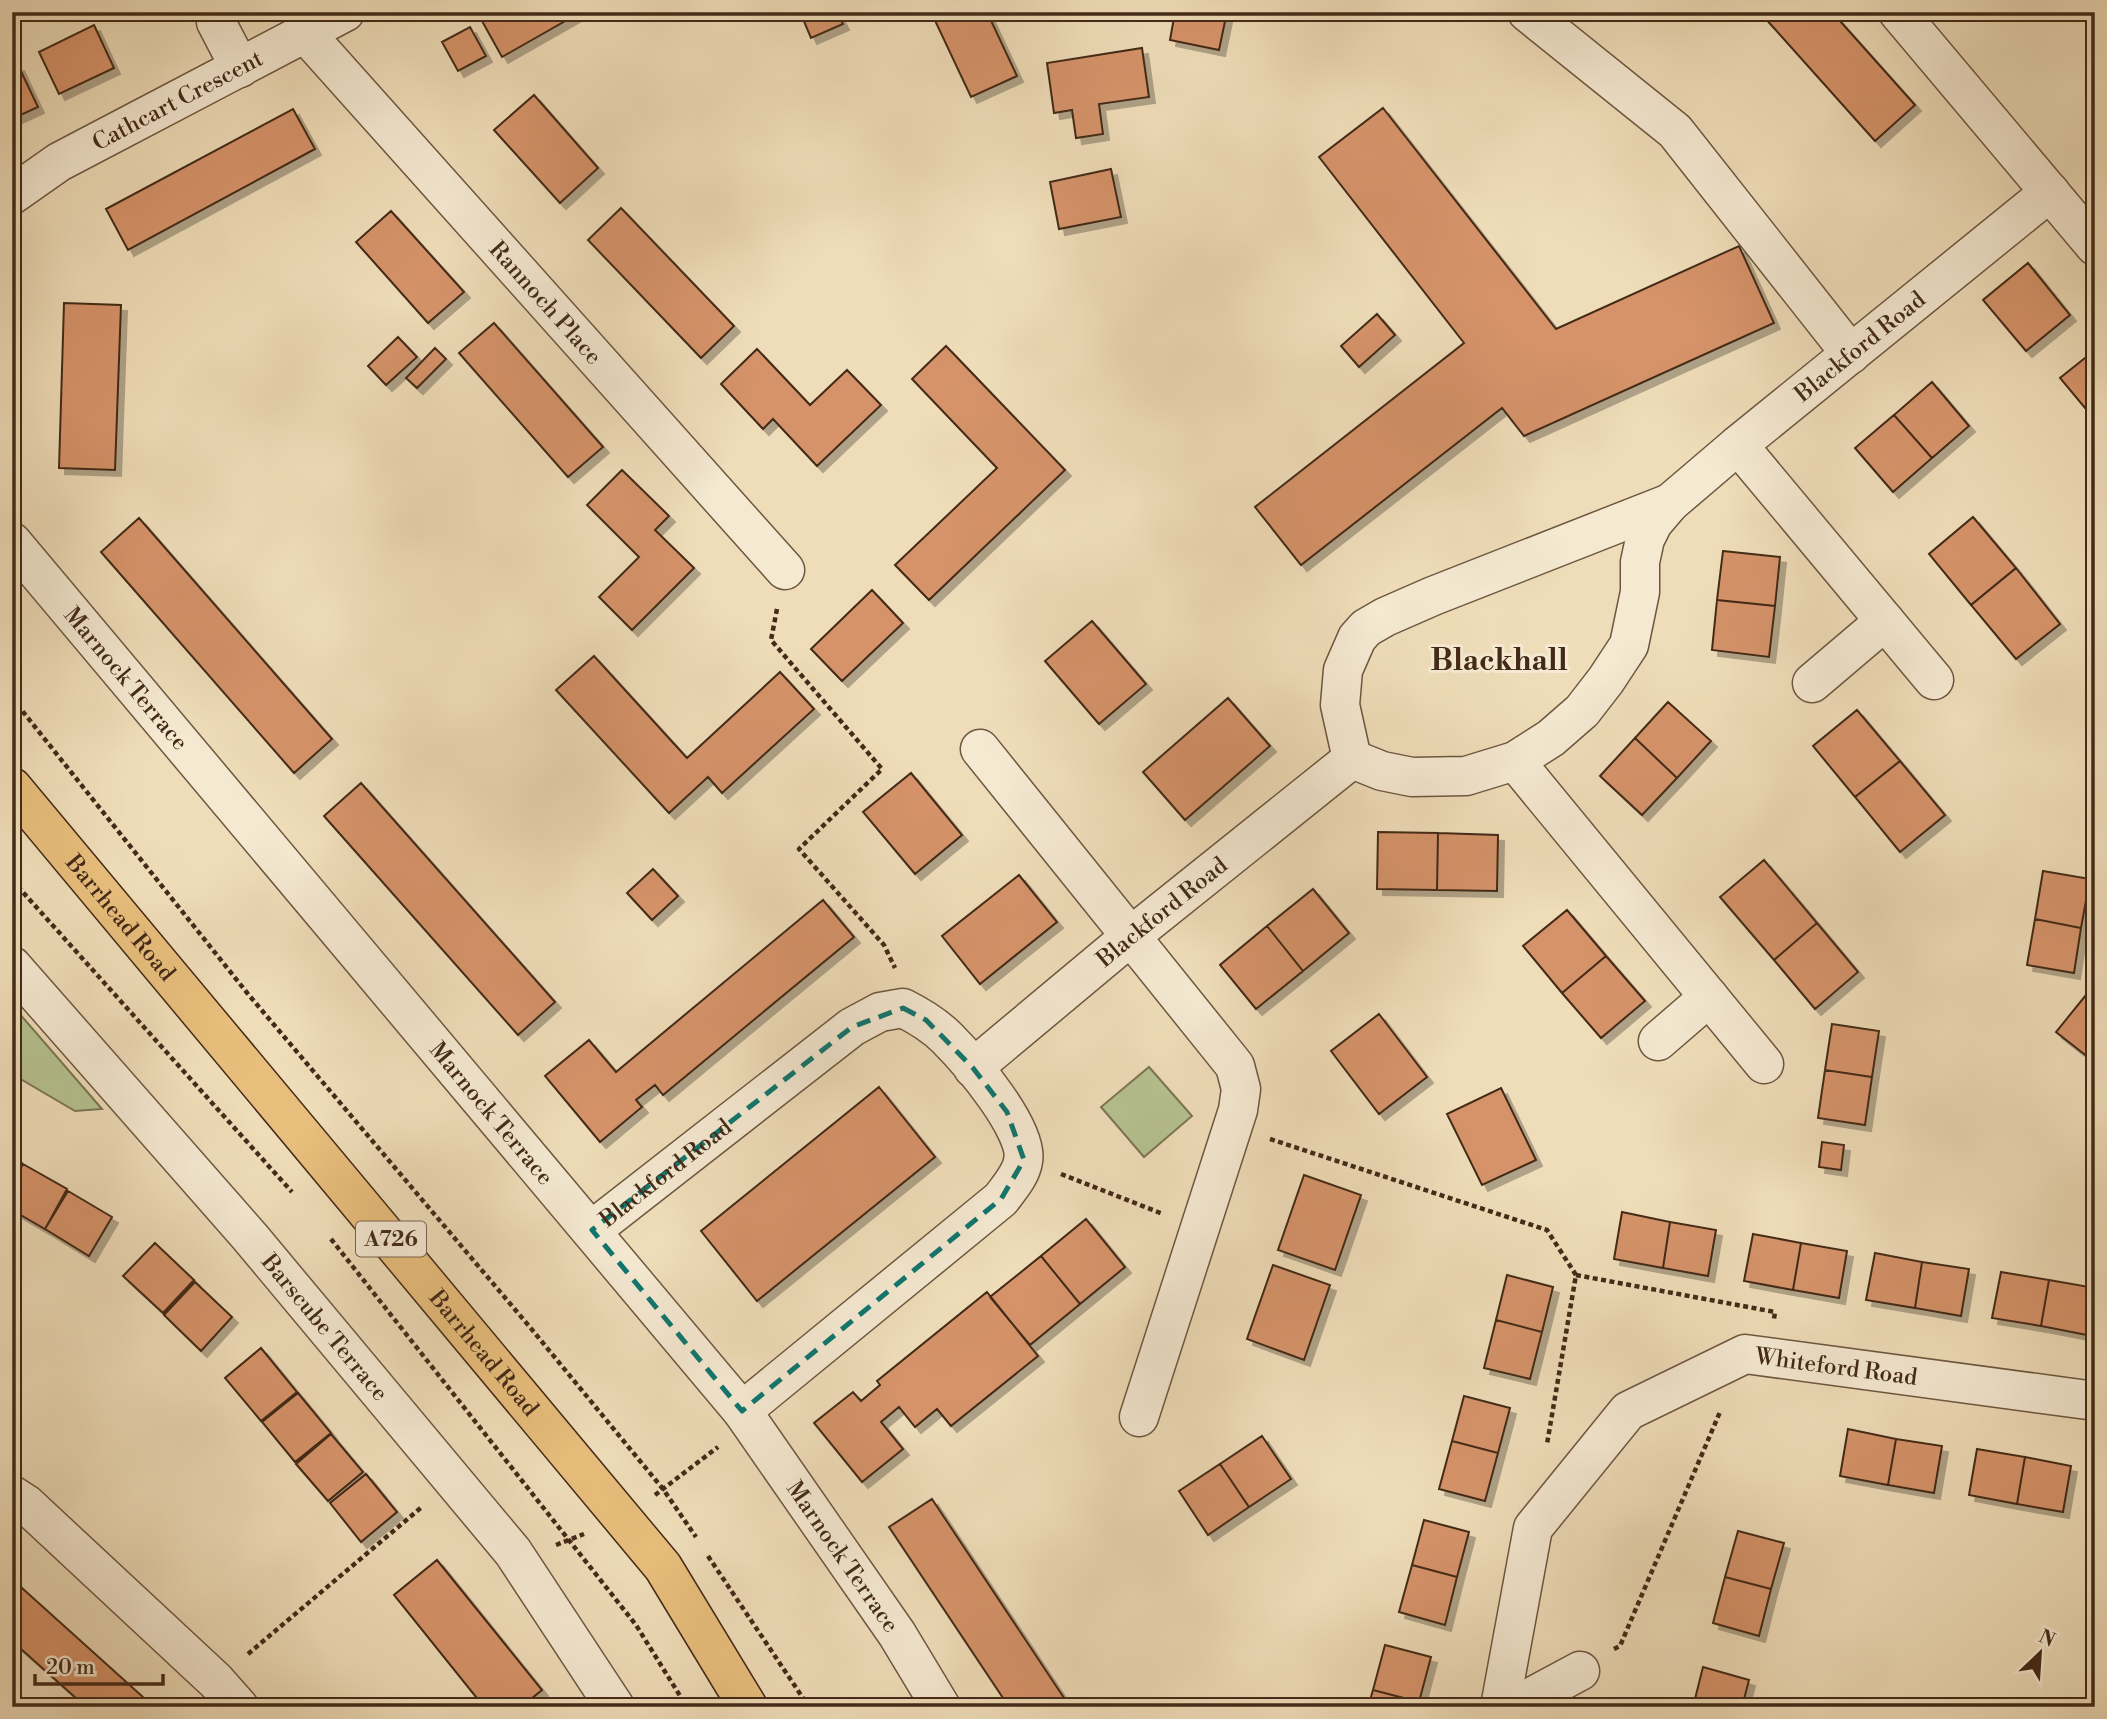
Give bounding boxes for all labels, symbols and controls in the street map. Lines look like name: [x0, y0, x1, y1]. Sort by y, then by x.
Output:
street label: Cathcart Crescent: [88, 45, 268, 157]
street label: Rannoch Place: [483, 236, 607, 371]
street label: Blackford Road: [1789, 286, 1931, 409]
street label: Marnock Terrace: [58, 602, 194, 756]
district label: Blackhall: [1430, 642, 1568, 680]
street label: Barrhead Road: [59, 849, 181, 987]
street label: Blackford Road: [1091, 851, 1233, 974]
street label: Marnock Terrace: [423, 1037, 559, 1191]
street label: Blackford Road: [593, 1113, 738, 1234]
road number: A726: [356, 1222, 426, 1256]
street label: Barscube Terrace: [254, 1248, 394, 1407]
street label: Barrhead Road: [422, 1284, 544, 1422]
street label: Whiteford Road: [1752, 1342, 1919, 1392]
street label: Marnock Terrace: [780, 1476, 905, 1638]
north arrow: [2006, 1618, 2076, 1688]
text: N: [2035, 1624, 2059, 1653]
scale bar: [35, 1642, 163, 1686]
text: 20 m: [46, 1655, 95, 1681]

